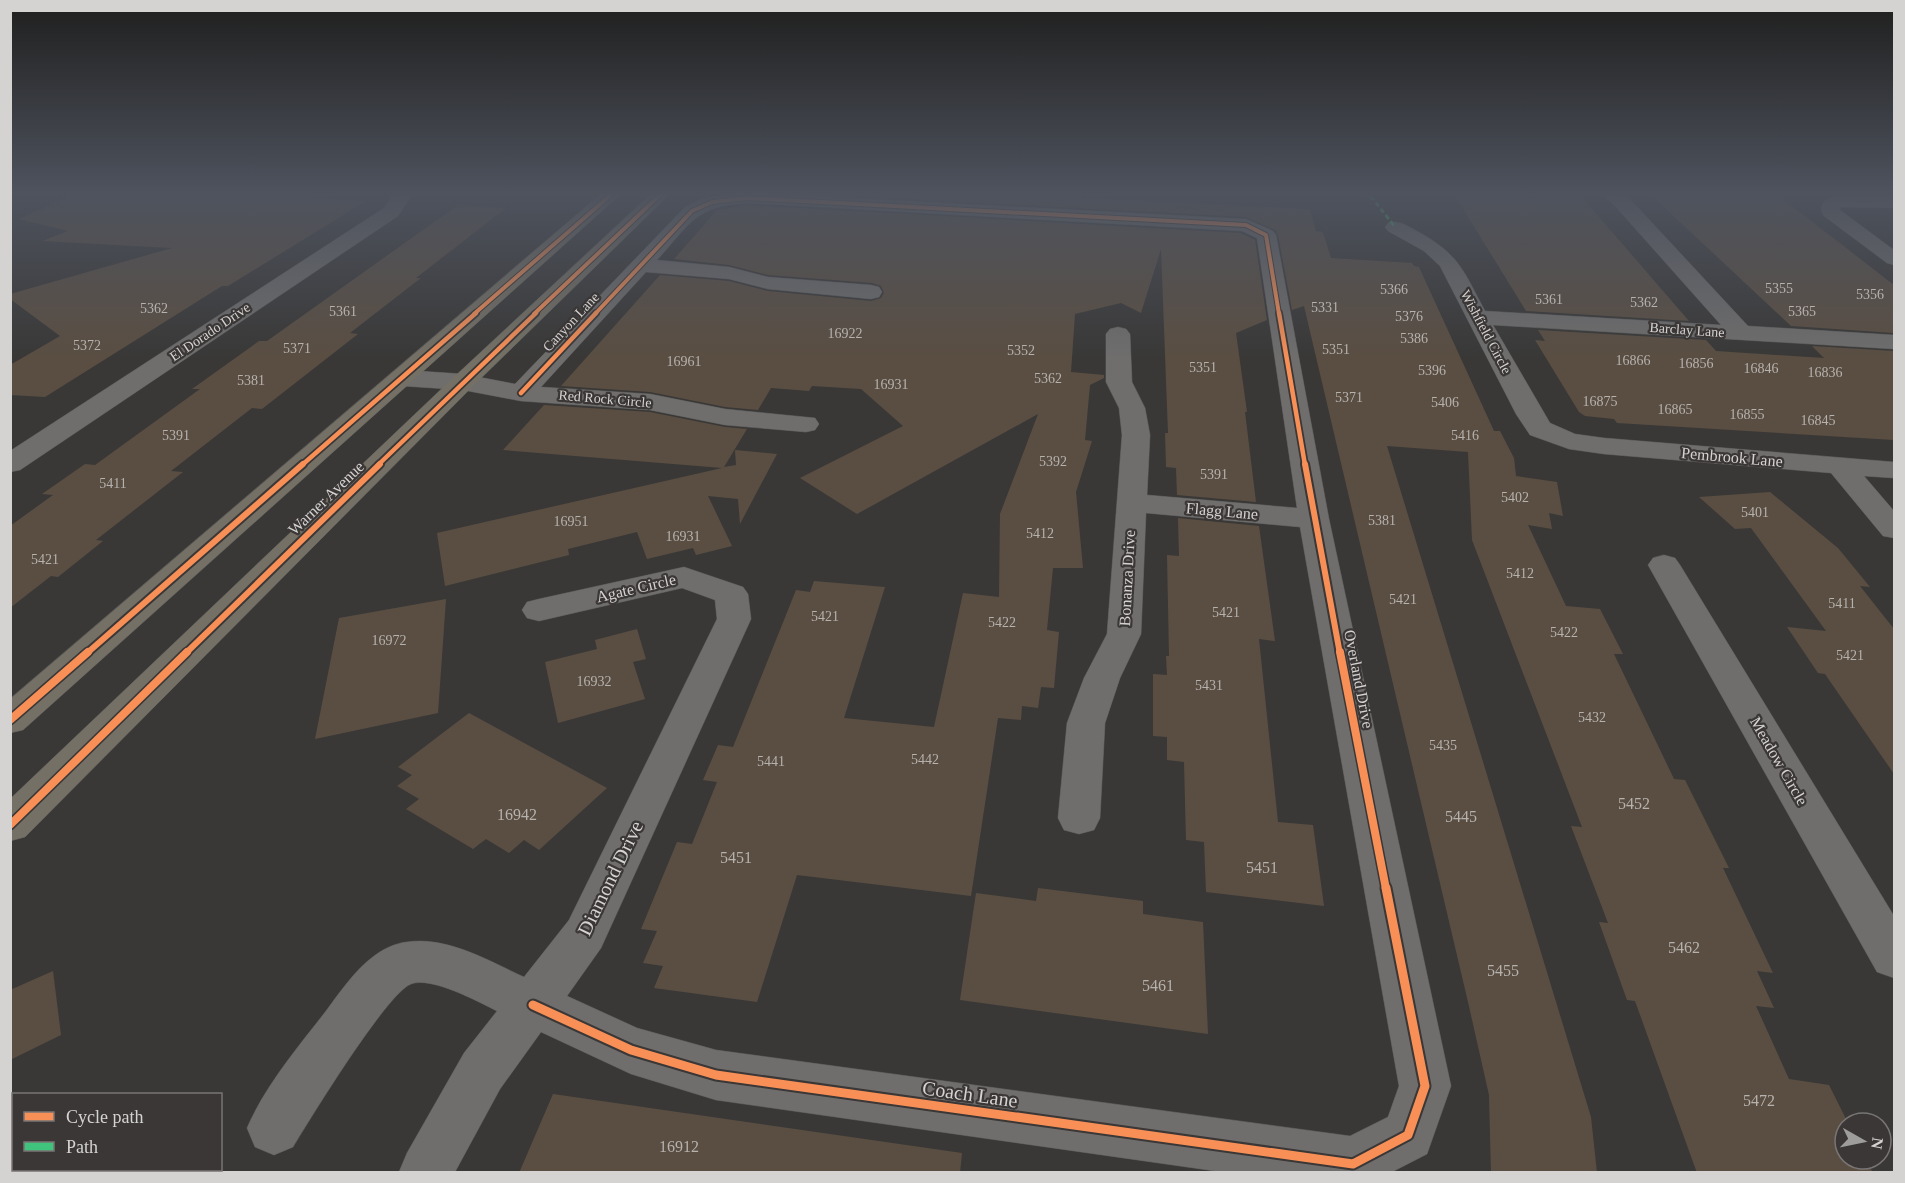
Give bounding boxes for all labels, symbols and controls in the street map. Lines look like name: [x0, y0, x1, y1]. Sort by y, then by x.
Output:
house number: 5355: [1765, 281, 1793, 296]
house number: 5366: [1380, 282, 1408, 297]
house number: 5356: [1856, 287, 1884, 302]
street label: Wishfield Circle: [1458, 288, 1514, 376]
street label: Canyon Lane: [540, 289, 602, 355]
house number: 5361: [1535, 292, 1563, 307]
house number: 5362: [1630, 295, 1658, 310]
street label: El Dorado Drive: [167, 300, 253, 364]
house number: 5331: [1311, 300, 1339, 315]
house number: 5362: [140, 301, 168, 316]
house number: 5361: [329, 304, 357, 319]
house number: 5365: [1788, 304, 1816, 319]
house number: 5376: [1395, 309, 1423, 324]
street label: Barclay Lane: [1649, 320, 1725, 340]
house number: 16922: [828, 326, 863, 341]
house number: 5386: [1400, 331, 1428, 346]
house number: 5372: [73, 338, 101, 353]
house number: 5371: [283, 341, 311, 356]
house number: 5351: [1322, 342, 1350, 357]
house number: 5352: [1007, 343, 1035, 358]
house number: 16866: [1616, 353, 1651, 368]
house number: 16961: [667, 354, 702, 369]
house number: 16856: [1679, 356, 1714, 371]
house number: 5351: [1189, 360, 1217, 375]
house number: 16846: [1744, 361, 1779, 376]
house number: 5396: [1418, 363, 1446, 378]
house number: 16836: [1808, 365, 1843, 380]
house number: 5362: [1034, 371, 1062, 386]
house number: 5381: [237, 373, 265, 388]
house number: 16931: [874, 377, 909, 392]
street label: Red Rock Circle: [558, 387, 652, 411]
house number: 5371: [1335, 390, 1363, 405]
house number: 16875: [1583, 394, 1618, 409]
house number: 5406: [1431, 395, 1459, 410]
house number: 16865: [1658, 402, 1693, 417]
house number: 16855: [1730, 407, 1765, 422]
house number: 16845: [1801, 413, 1836, 428]
house number: 5391: [162, 428, 190, 443]
house number: 5416: [1451, 428, 1479, 443]
street label: Pembrook Lane: [1681, 444, 1783, 470]
house number: 5392: [1039, 454, 1067, 469]
street label: Warner Avenue: [285, 458, 367, 538]
house number: 5391: [1200, 467, 1228, 482]
house number: 5411: [99, 476, 127, 491]
house number: 5402: [1501, 490, 1529, 505]
street label: Flagg Lane: [1185, 499, 1259, 524]
house number: 5401: [1741, 505, 1769, 520]
house number: 5381: [1368, 513, 1396, 528]
house number: 16951: [554, 514, 589, 529]
house number: 5412: [1026, 526, 1054, 541]
house number: 16931: [666, 529, 701, 544]
street label: Bonanza Drive: [1116, 529, 1138, 627]
house number: 5421: [31, 552, 59, 567]
house number: 5412: [1506, 566, 1534, 581]
street label: Agate Circle: [594, 571, 678, 606]
house number: 5421: [1389, 592, 1417, 607]
house number: 5411: [1828, 596, 1856, 611]
house number: 5421: [1212, 605, 1240, 620]
house number: 5421: [811, 609, 839, 624]
house number: 5422: [988, 615, 1016, 630]
house number: 5422: [1550, 625, 1578, 640]
street label: Overland Drive: [1341, 628, 1377, 730]
house number: 16972: [372, 633, 407, 648]
house number: 5421: [1836, 648, 1864, 663]
house number: 16932: [577, 674, 612, 689]
house number: 5431: [1195, 678, 1223, 693]
house number: 5432: [1578, 710, 1606, 725]
street label: Meadow Circle: [1747, 714, 1811, 808]
house number: 5435: [1429, 738, 1457, 753]
house number: 5442: [911, 752, 939, 767]
house number: 5441: [757, 754, 785, 769]
house number: 5452: [1618, 795, 1650, 812]
house number: 16942: [497, 806, 537, 823]
house number: 5445: [1445, 808, 1477, 825]
street label: Diamond Drive: [573, 817, 647, 939]
house number: 5451: [720, 849, 752, 866]
house number: 5451: [1246, 859, 1278, 876]
house number: 5462: [1668, 939, 1700, 956]
house number: 5455: [1487, 962, 1519, 979]
house number: 5461: [1142, 977, 1174, 994]
street label: Coach Lane: [921, 1076, 1019, 1112]
house number: 5472: [1743, 1092, 1775, 1109]
legend: [12, 1093, 222, 1171]
text: Cycle path: [66, 1107, 143, 1127]
north arrow: [1833, 1111, 1893, 1171]
text: N: [1868, 1136, 1887, 1151]
text: Path: [66, 1137, 98, 1157]
house number: 16912: [659, 1138, 699, 1155]

